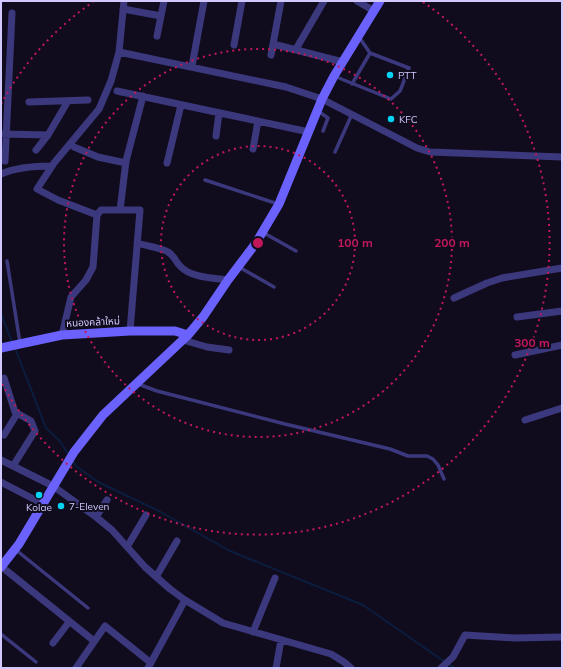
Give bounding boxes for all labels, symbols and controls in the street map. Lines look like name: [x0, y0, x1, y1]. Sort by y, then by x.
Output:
place label: PTT: [398, 69, 417, 82]
marker: PTT: [385, 70, 395, 80]
place label: KFC: [399, 113, 418, 126]
marker: KFC: [386, 114, 396, 124]
text: 100 m: [337, 235, 373, 250]
text: 200 m: [434, 235, 470, 250]
centre of rings: [251, 236, 265, 250]
street label: หนองคล้าใหม่: [66, 314, 120, 330]
text: 300 m: [514, 335, 550, 350]
marker: Kolae: [34, 490, 44, 500]
place label: 7-Eleven: [69, 500, 110, 513]
place label: Kolae: [26, 501, 52, 514]
marker: 7-Eleven: [56, 501, 66, 511]

